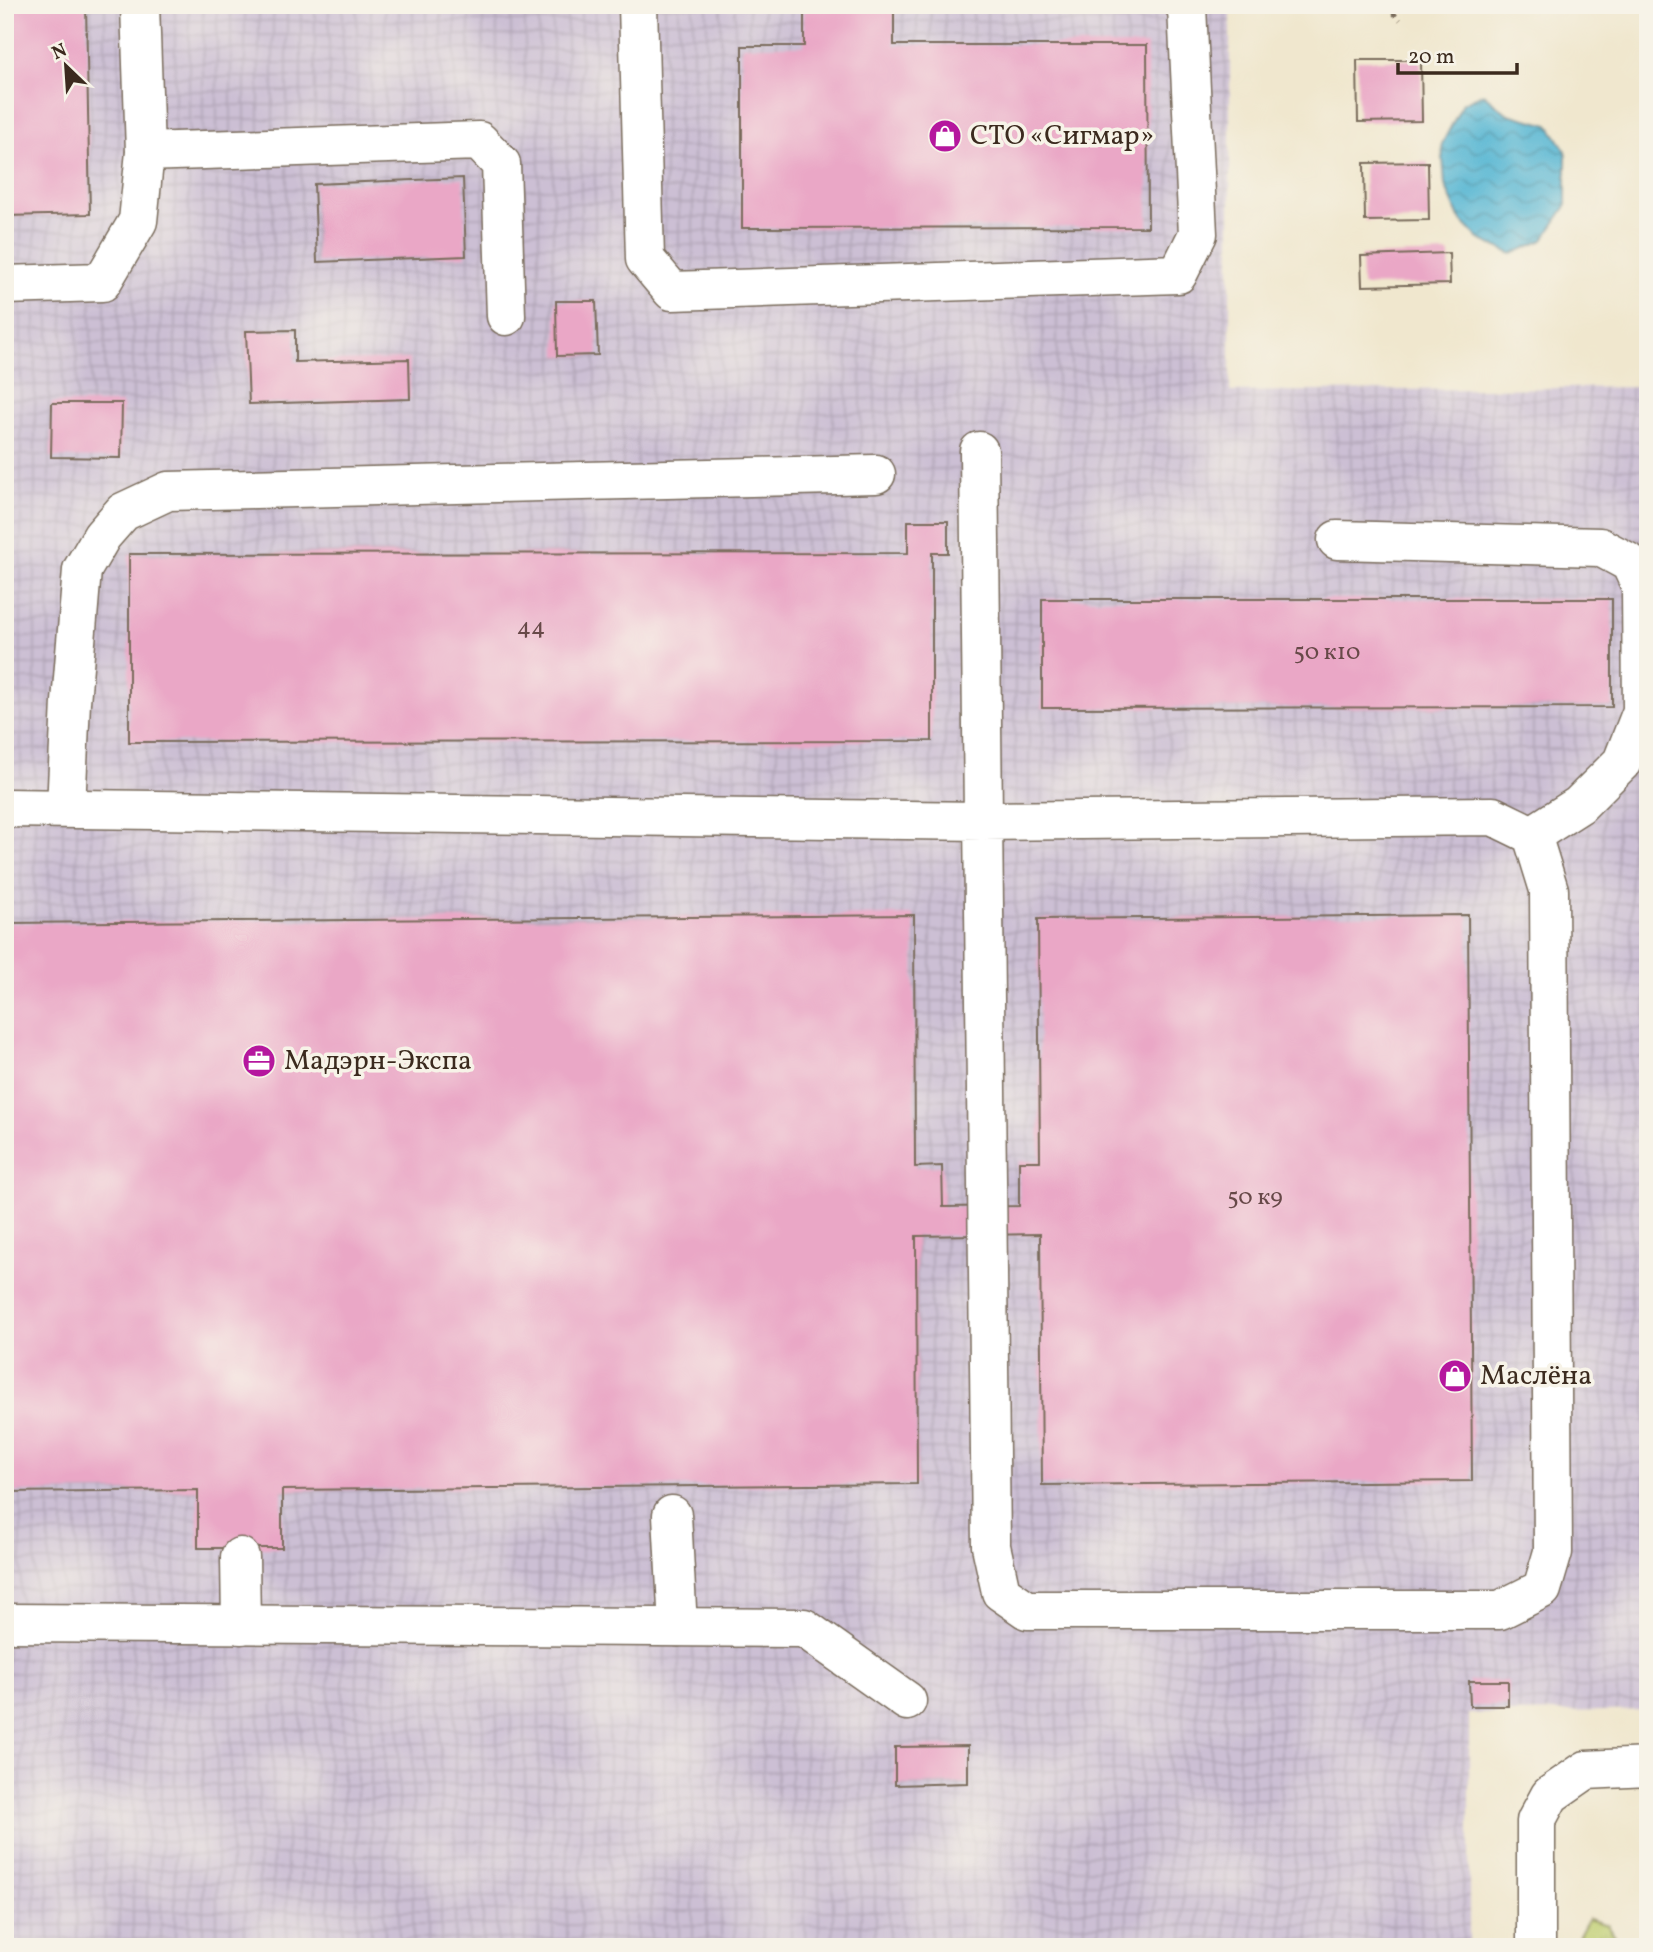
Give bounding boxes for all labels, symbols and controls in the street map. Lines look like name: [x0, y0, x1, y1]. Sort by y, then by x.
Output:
north arrow: [32, 32, 102, 102]
scale bar: [1398, 32, 1516, 76]
text: N: [48, 38, 72, 67]
text: 20 m: [1408, 43, 1454, 72]
shop icon: СТО «Сигмар»: [926, 117, 964, 155]
place label: СТО «Сигмар»: [970, 117, 1154, 156]
house number: 44: [517, 611, 545, 645]
house number: 50 к10: [1294, 636, 1360, 670]
office icon: Мадэрн-Экспа: [240, 1042, 278, 1080]
place label: Мадэрн-Экспа: [284, 1042, 472, 1081]
house number: 50 к9: [1227, 1181, 1283, 1215]
shop icon: Маслёна: [1436, 1357, 1474, 1395]
place label: Маслёна: [1480, 1357, 1592, 1396]

